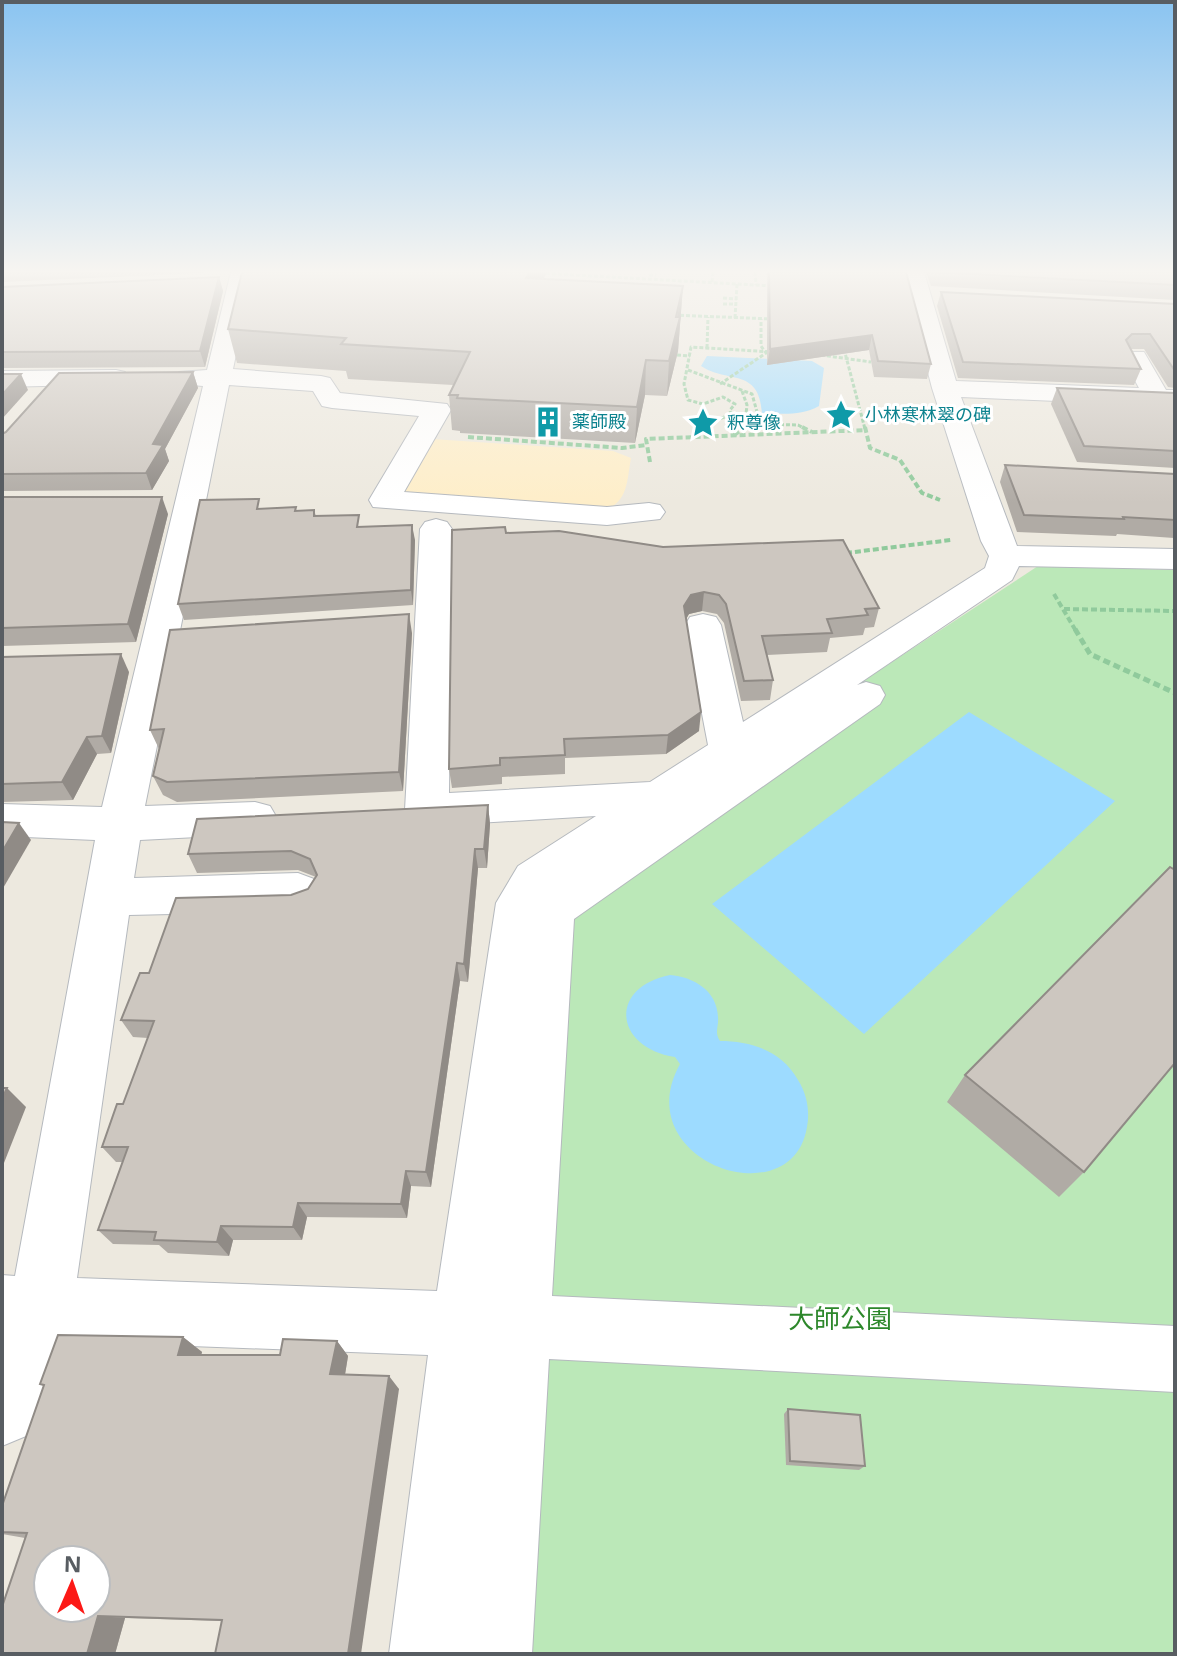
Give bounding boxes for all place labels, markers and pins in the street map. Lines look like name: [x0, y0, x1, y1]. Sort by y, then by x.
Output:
place icon: 小林寒林翠の碑: [824, 398, 858, 432]
place label: 小林寒林翠の碑: [865, 402, 991, 426]
building icon: 薬師殿: [531, 405, 565, 439]
place icon: 釈尊像: [686, 406, 720, 440]
place label: 薬師殿: [572, 409, 626, 433]
place label: 釈尊像: [727, 410, 781, 434]

